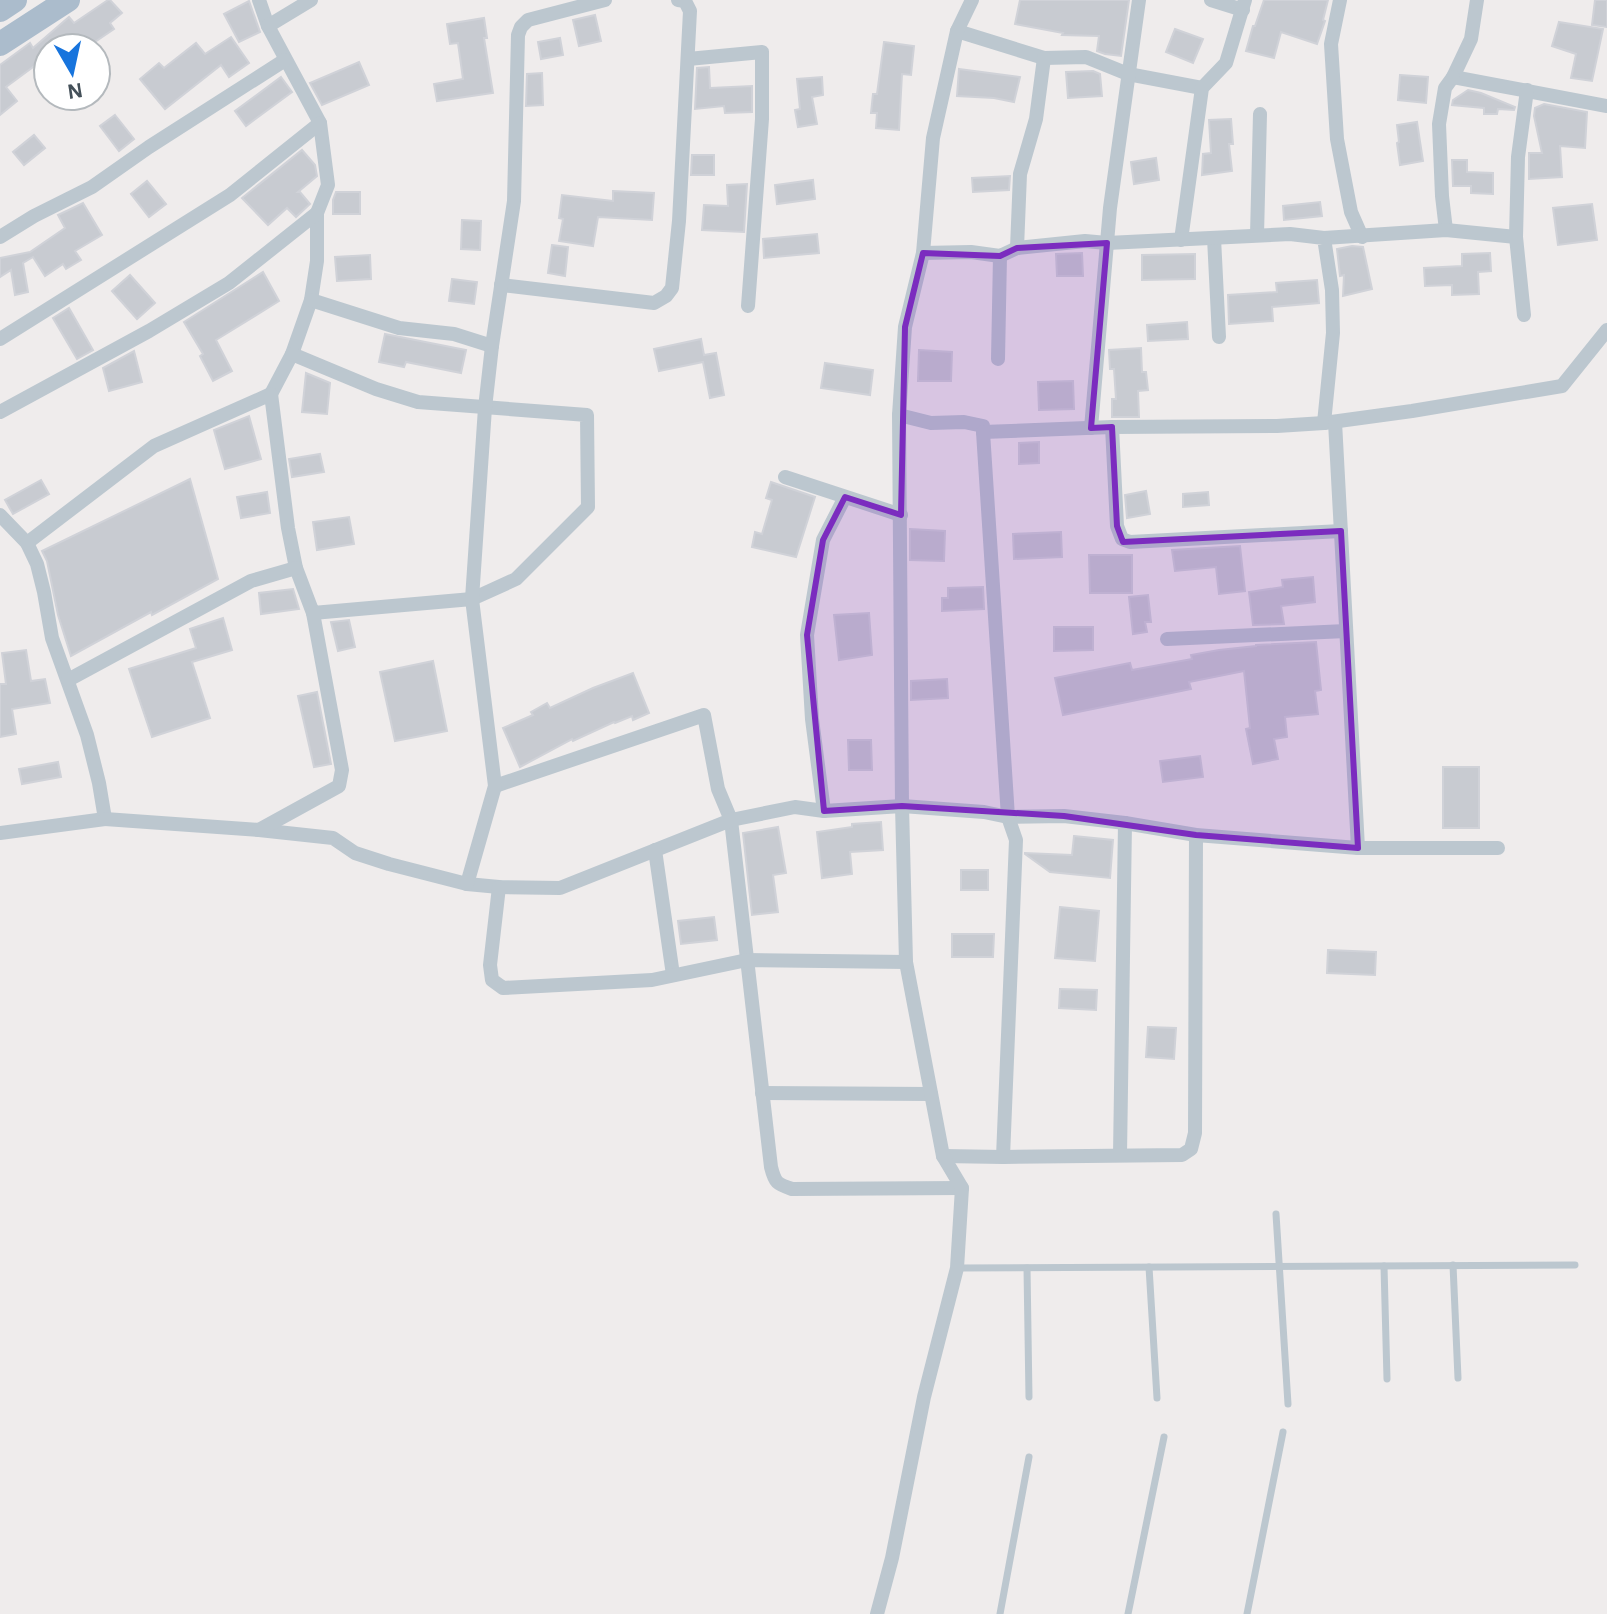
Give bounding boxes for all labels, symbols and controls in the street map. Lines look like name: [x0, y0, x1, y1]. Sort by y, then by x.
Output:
north arrow: [32, 32, 112, 112]
text: N: [66, 79, 84, 103]

